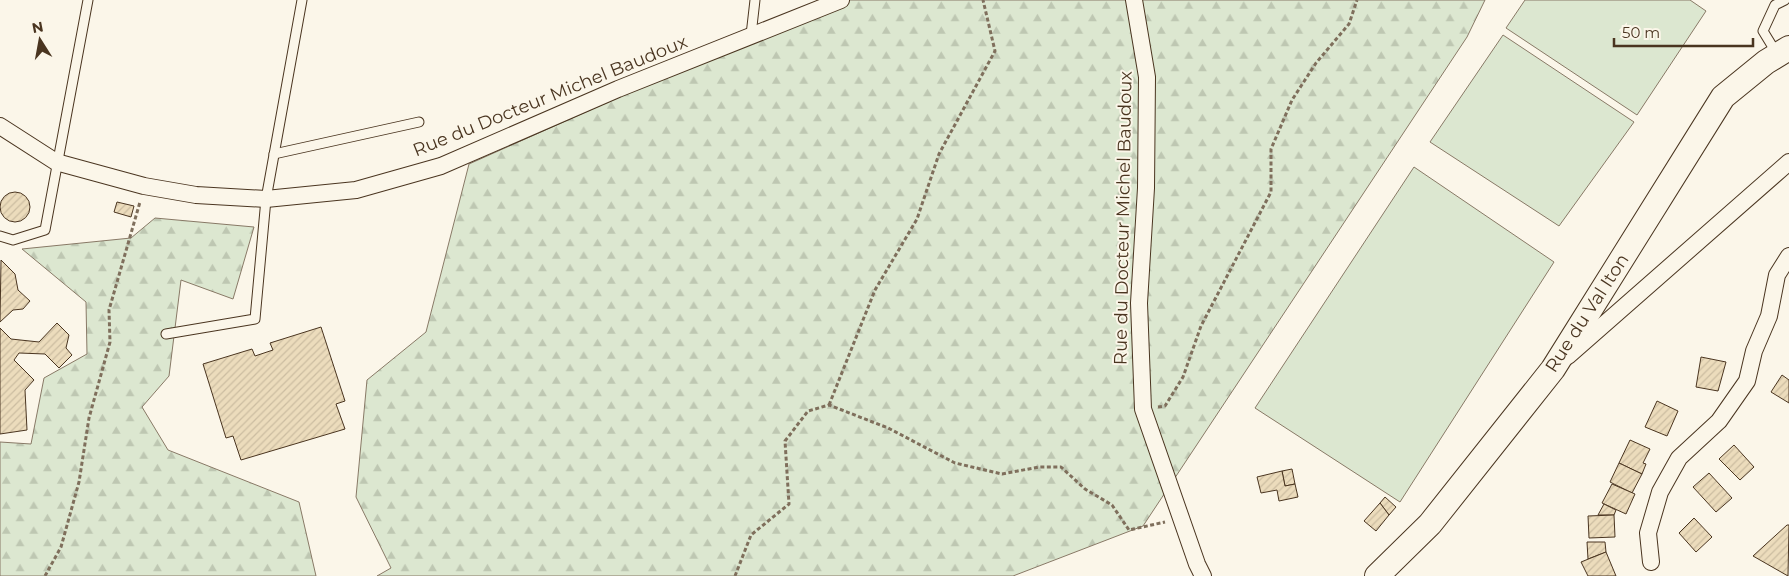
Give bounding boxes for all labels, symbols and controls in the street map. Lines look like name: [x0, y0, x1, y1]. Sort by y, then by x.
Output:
north arrow: [15, 15, 65, 65]
scale bar: [1614, 15, 1753, 47]
text: N: [30, 17, 45, 37]
text: 50 m: [1622, 23, 1660, 42]
street label: Rue du Docteur Michel Baudoux: [410, 31, 691, 161]
street label: Rue du Docteur Michel Baudoux: [1109, 70, 1137, 365]
street label: Rue du Val Iton: [1540, 249, 1634, 377]

